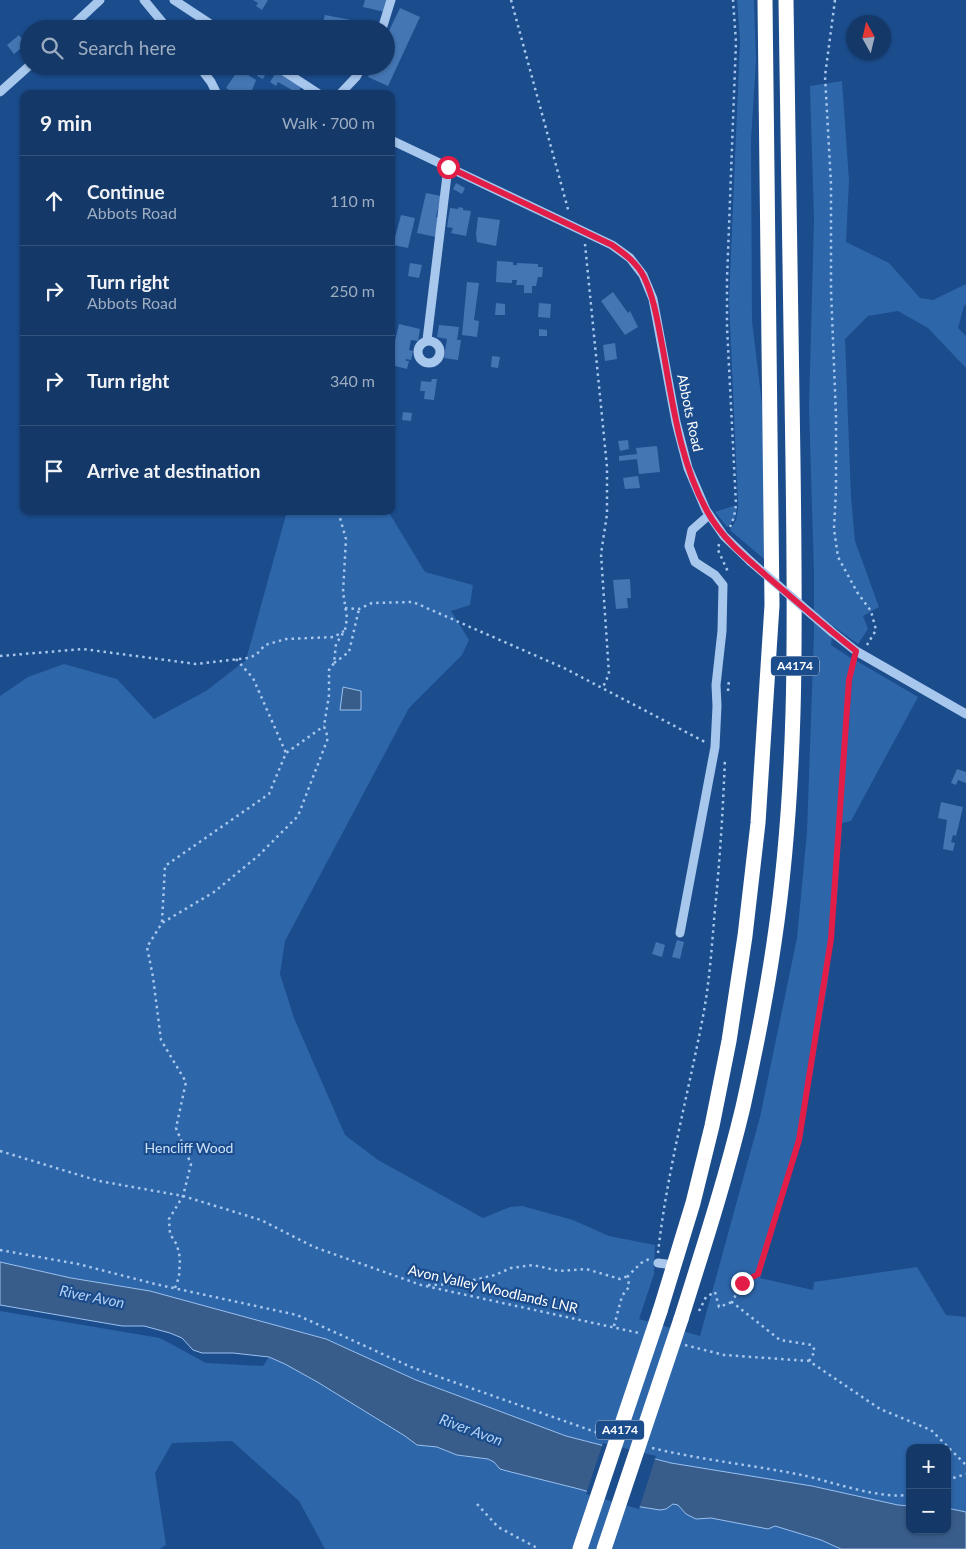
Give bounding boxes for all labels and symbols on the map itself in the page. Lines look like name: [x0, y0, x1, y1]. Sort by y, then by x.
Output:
north arrow: [846, 15, 891, 60]
route start: [437, 156, 460, 179]
street label: Abbots Road: [674, 373, 707, 453]
road number: A4174: [771, 656, 819, 676]
park label: Hencliff Wood: [145, 1139, 233, 1156]
street label: Avon Valley Woodlands LNR: [406, 1261, 580, 1316]
route end: [731, 1272, 754, 1295]
water label: River Avon: [58, 1281, 126, 1311]
water label: River Avon: [437, 1409, 505, 1449]
road number: A4174: [596, 1420, 644, 1440]

